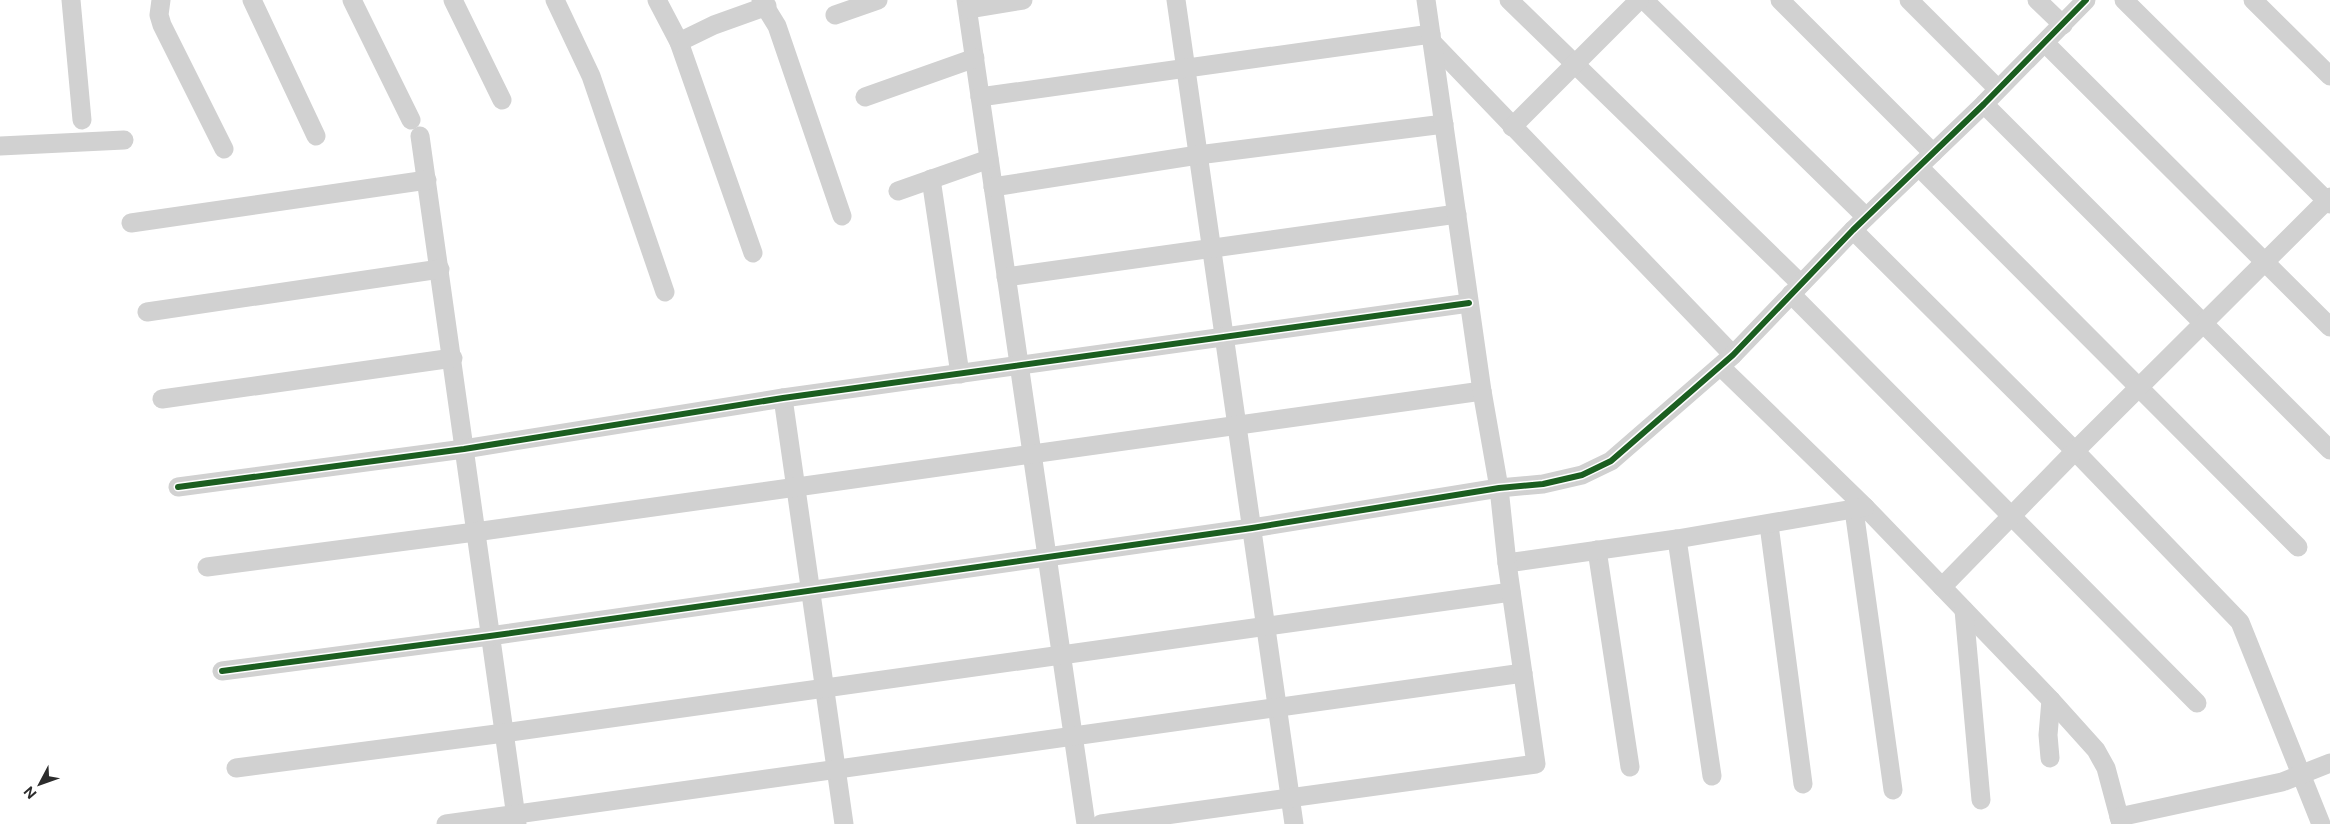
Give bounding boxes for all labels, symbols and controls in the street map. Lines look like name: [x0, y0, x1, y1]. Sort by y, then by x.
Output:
north arrow: [15, 759, 65, 809]
text: N: [21, 783, 40, 802]

